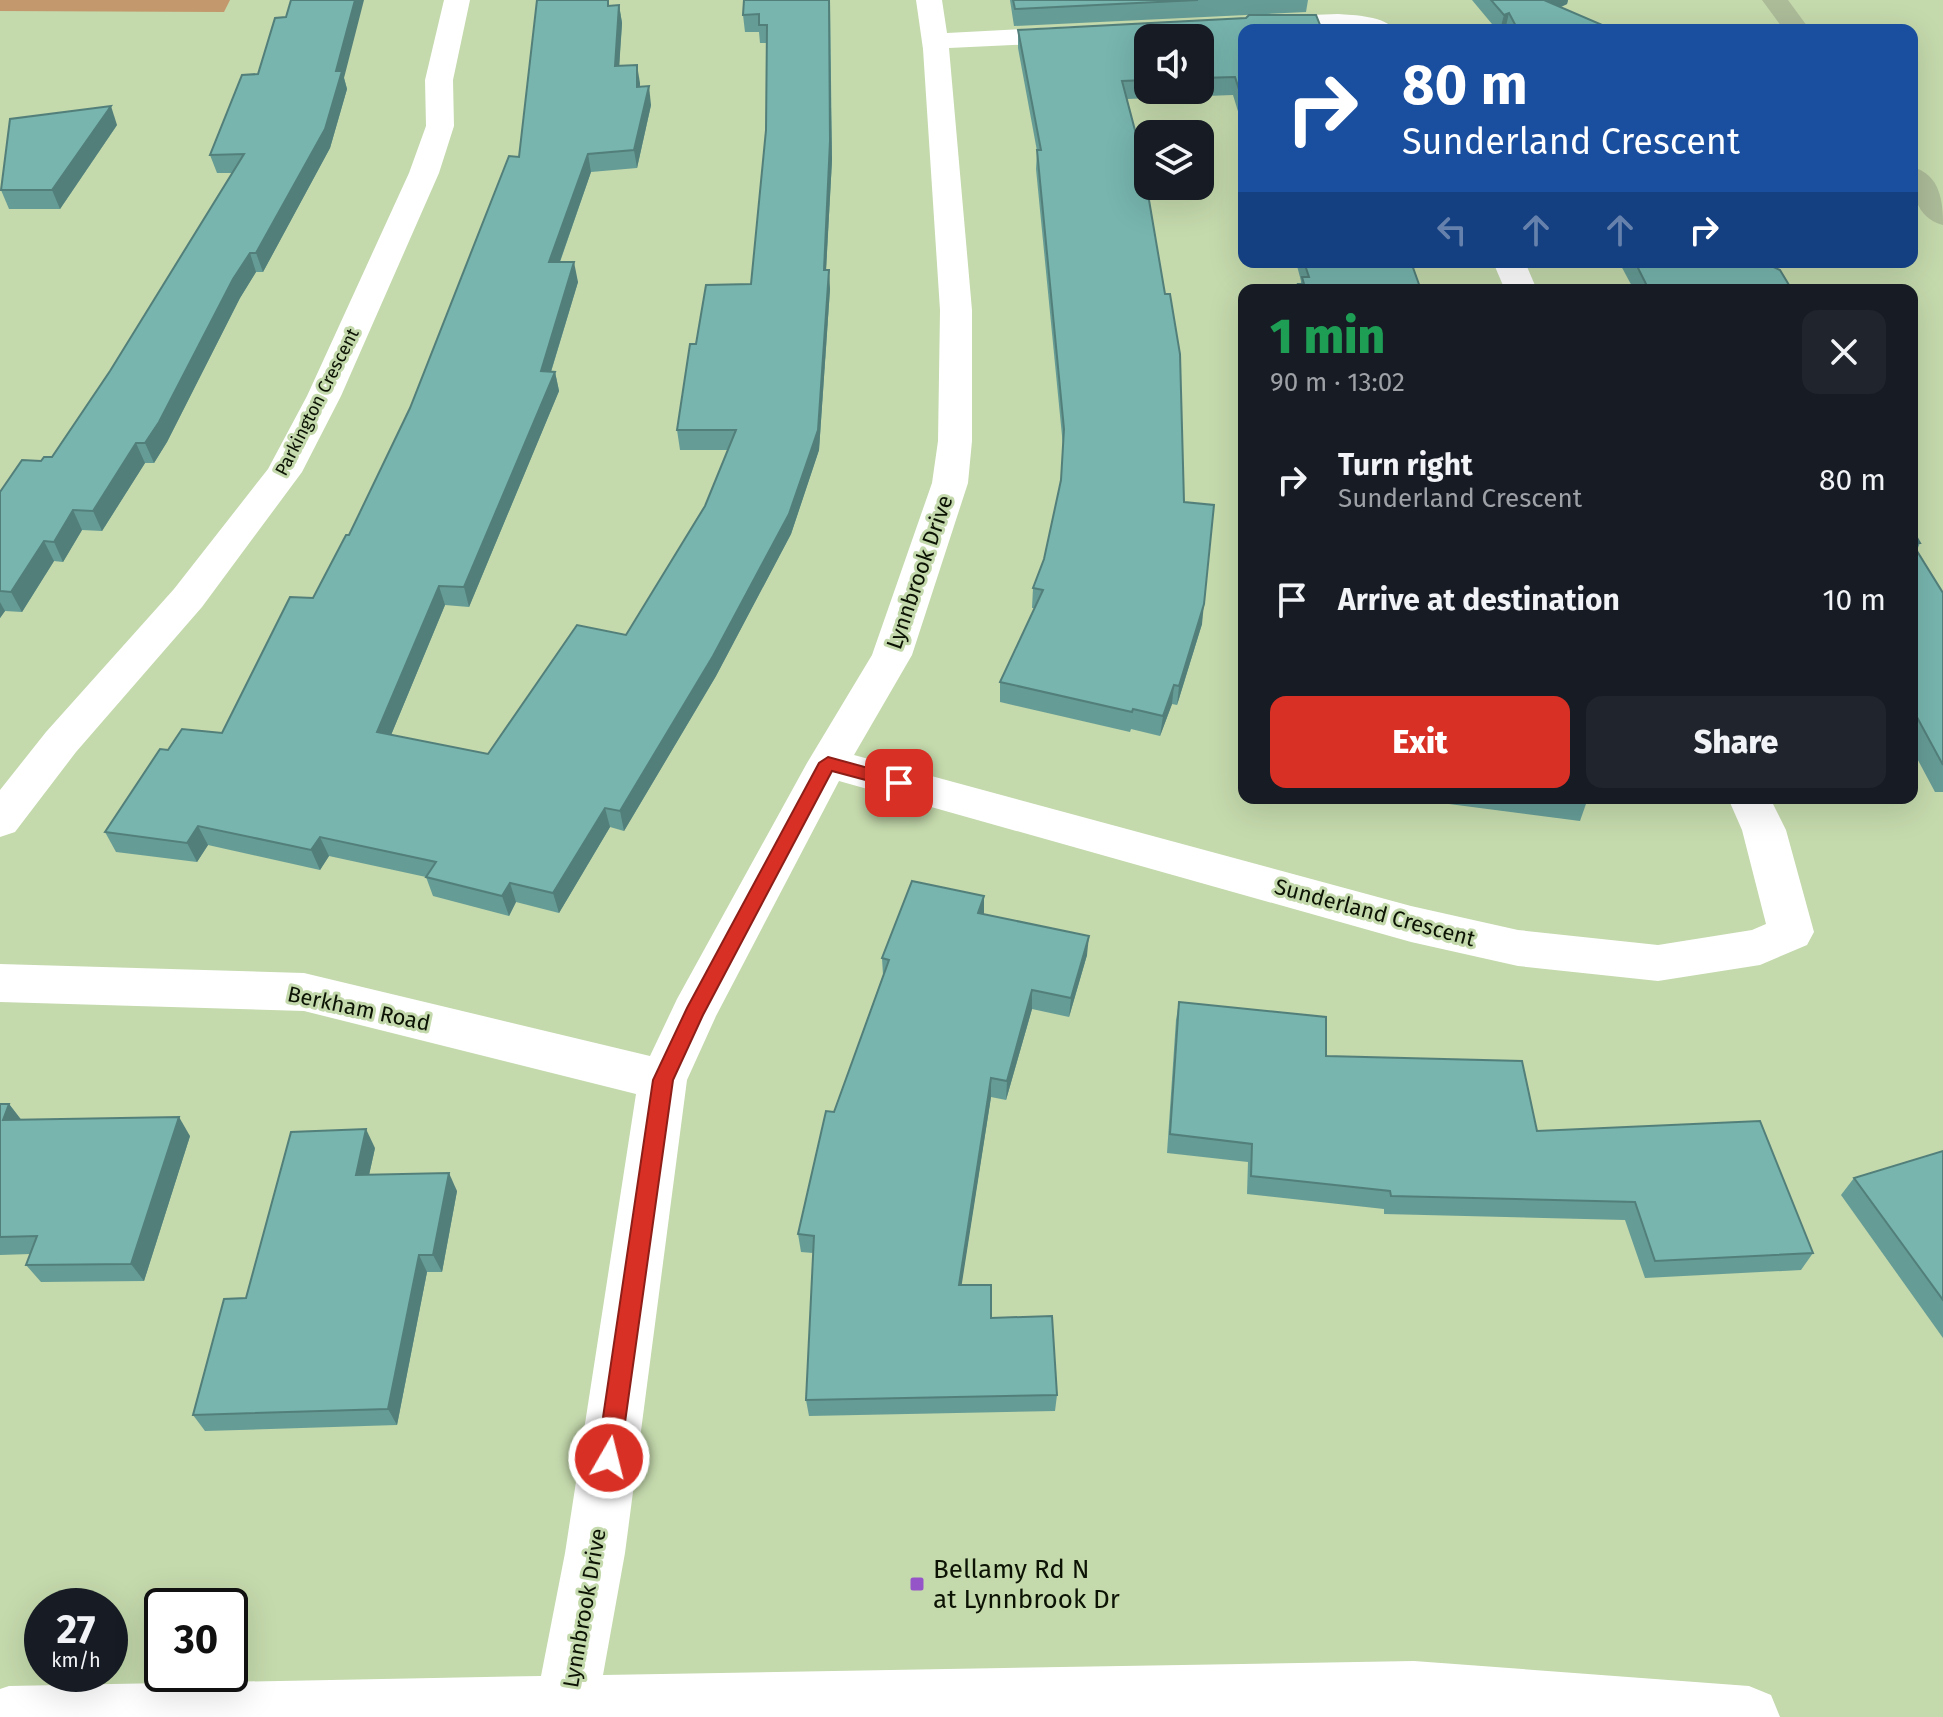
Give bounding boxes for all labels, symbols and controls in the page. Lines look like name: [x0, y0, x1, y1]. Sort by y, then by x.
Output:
map controls: [1134, 24, 1214, 200]
button: sound: [1134, 24, 1214, 104]
text: 80 m: [1402, 52, 1528, 119]
icon: right: [1270, 56, 1374, 160]
button: layers: [1134, 120, 1214, 200]
text: Sunderland Crescent: [1402, 120, 1740, 164]
icon: left: [1430, 208, 1474, 252]
icon: ahead: [1514, 208, 1558, 252]
icon: ahead: [1598, 208, 1642, 252]
icon: right: [1682, 208, 1726, 252]
text: 1 min: [1270, 308, 1385, 366]
button: close: [1802, 310, 1886, 394]
street label: Parkington Crescent: [270, 324, 364, 479]
text: 90 m · 13:02: [1270, 367, 1405, 398]
text: Turn right: [1338, 447, 1473, 483]
icon: right: [1270, 458, 1314, 502]
text: 80 m: [1819, 462, 1886, 498]
text: Sunderland Crescent: [1338, 483, 1582, 514]
street label: Lynnbrook Drive: [880, 491, 958, 653]
icon: arrive: [1270, 578, 1314, 622]
text: Arrive at destination: [1338, 582, 1620, 618]
text: 10 m: [1823, 582, 1886, 618]
button: Exit: [1270, 696, 1570, 788]
button: Share: [1586, 696, 1886, 788]
pin: [865, 749, 933, 817]
icon: arrive: [877, 761, 921, 805]
street label: Sunderland Crescent: [1272, 873, 1478, 952]
street label: Berkham Road: [285, 980, 433, 1037]
position arrow: [567, 1416, 651, 1500]
street label: Lynnbrook Drive: [557, 1526, 612, 1690]
place label: Bellamy Rd N at Lynnbrook Dr: [933, 1554, 1120, 1615]
marker: Bellamy Rd N at Lynnbrook Dr: [908, 1575, 926, 1593]
speed limit sign: 30: [144, 1588, 248, 1692]
text: 27: [57, 1606, 96, 1654]
text: km/h: [51, 1648, 101, 1672]

